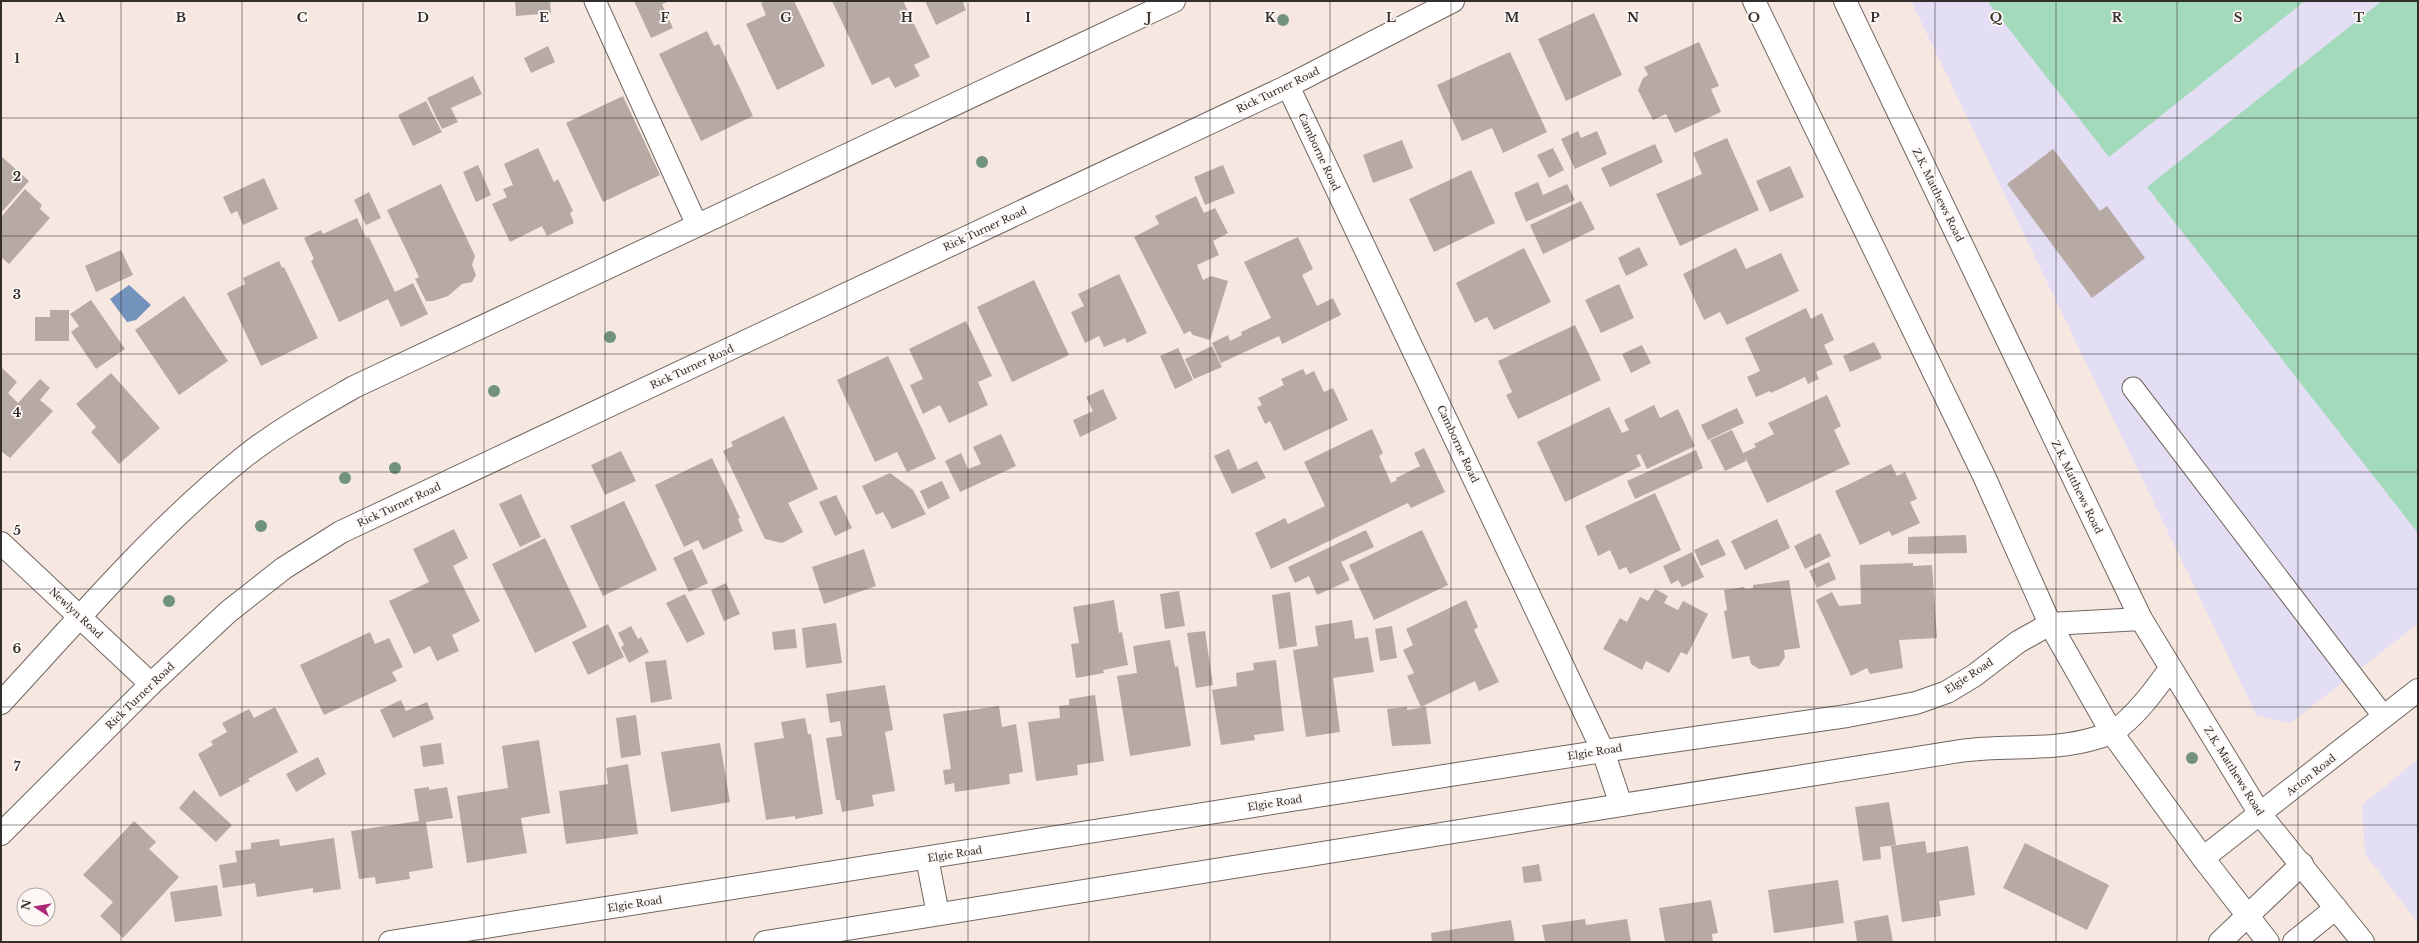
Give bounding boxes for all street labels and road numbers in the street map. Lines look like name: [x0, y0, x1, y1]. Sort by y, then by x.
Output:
street label: Rick Turner Road: [1234, 64, 1322, 116]
street label: Camborne Road: [1295, 111, 1343, 193]
street label: Z.K. Matthews Road: [1910, 146, 1966, 244]
street label: Rick Turner Road: [941, 204, 1029, 254]
street label: Rick Turner Road: [648, 342, 736, 392]
street label: Camborne Road: [1434, 403, 1482, 485]
street label: Z.K. Matthews Road: [2049, 438, 2105, 536]
street label: Rick Turner Road: [355, 480, 443, 530]
street label: Newlyn Road: [46, 585, 106, 641]
street label: Elgie Road: [1942, 655, 1996, 696]
street label: Rick Turner Road: [103, 660, 177, 732]
street label: Z.K. Matthews Road: [2201, 724, 2267, 818]
street label: Elgie Road: [1567, 741, 1623, 763]
street label: Acton Road: [2283, 751, 2339, 799]
street label: Elgie Road: [1247, 792, 1303, 814]
street label: Elgie Road: [927, 843, 983, 865]
street label: Elgie Road: [607, 893, 663, 915]

